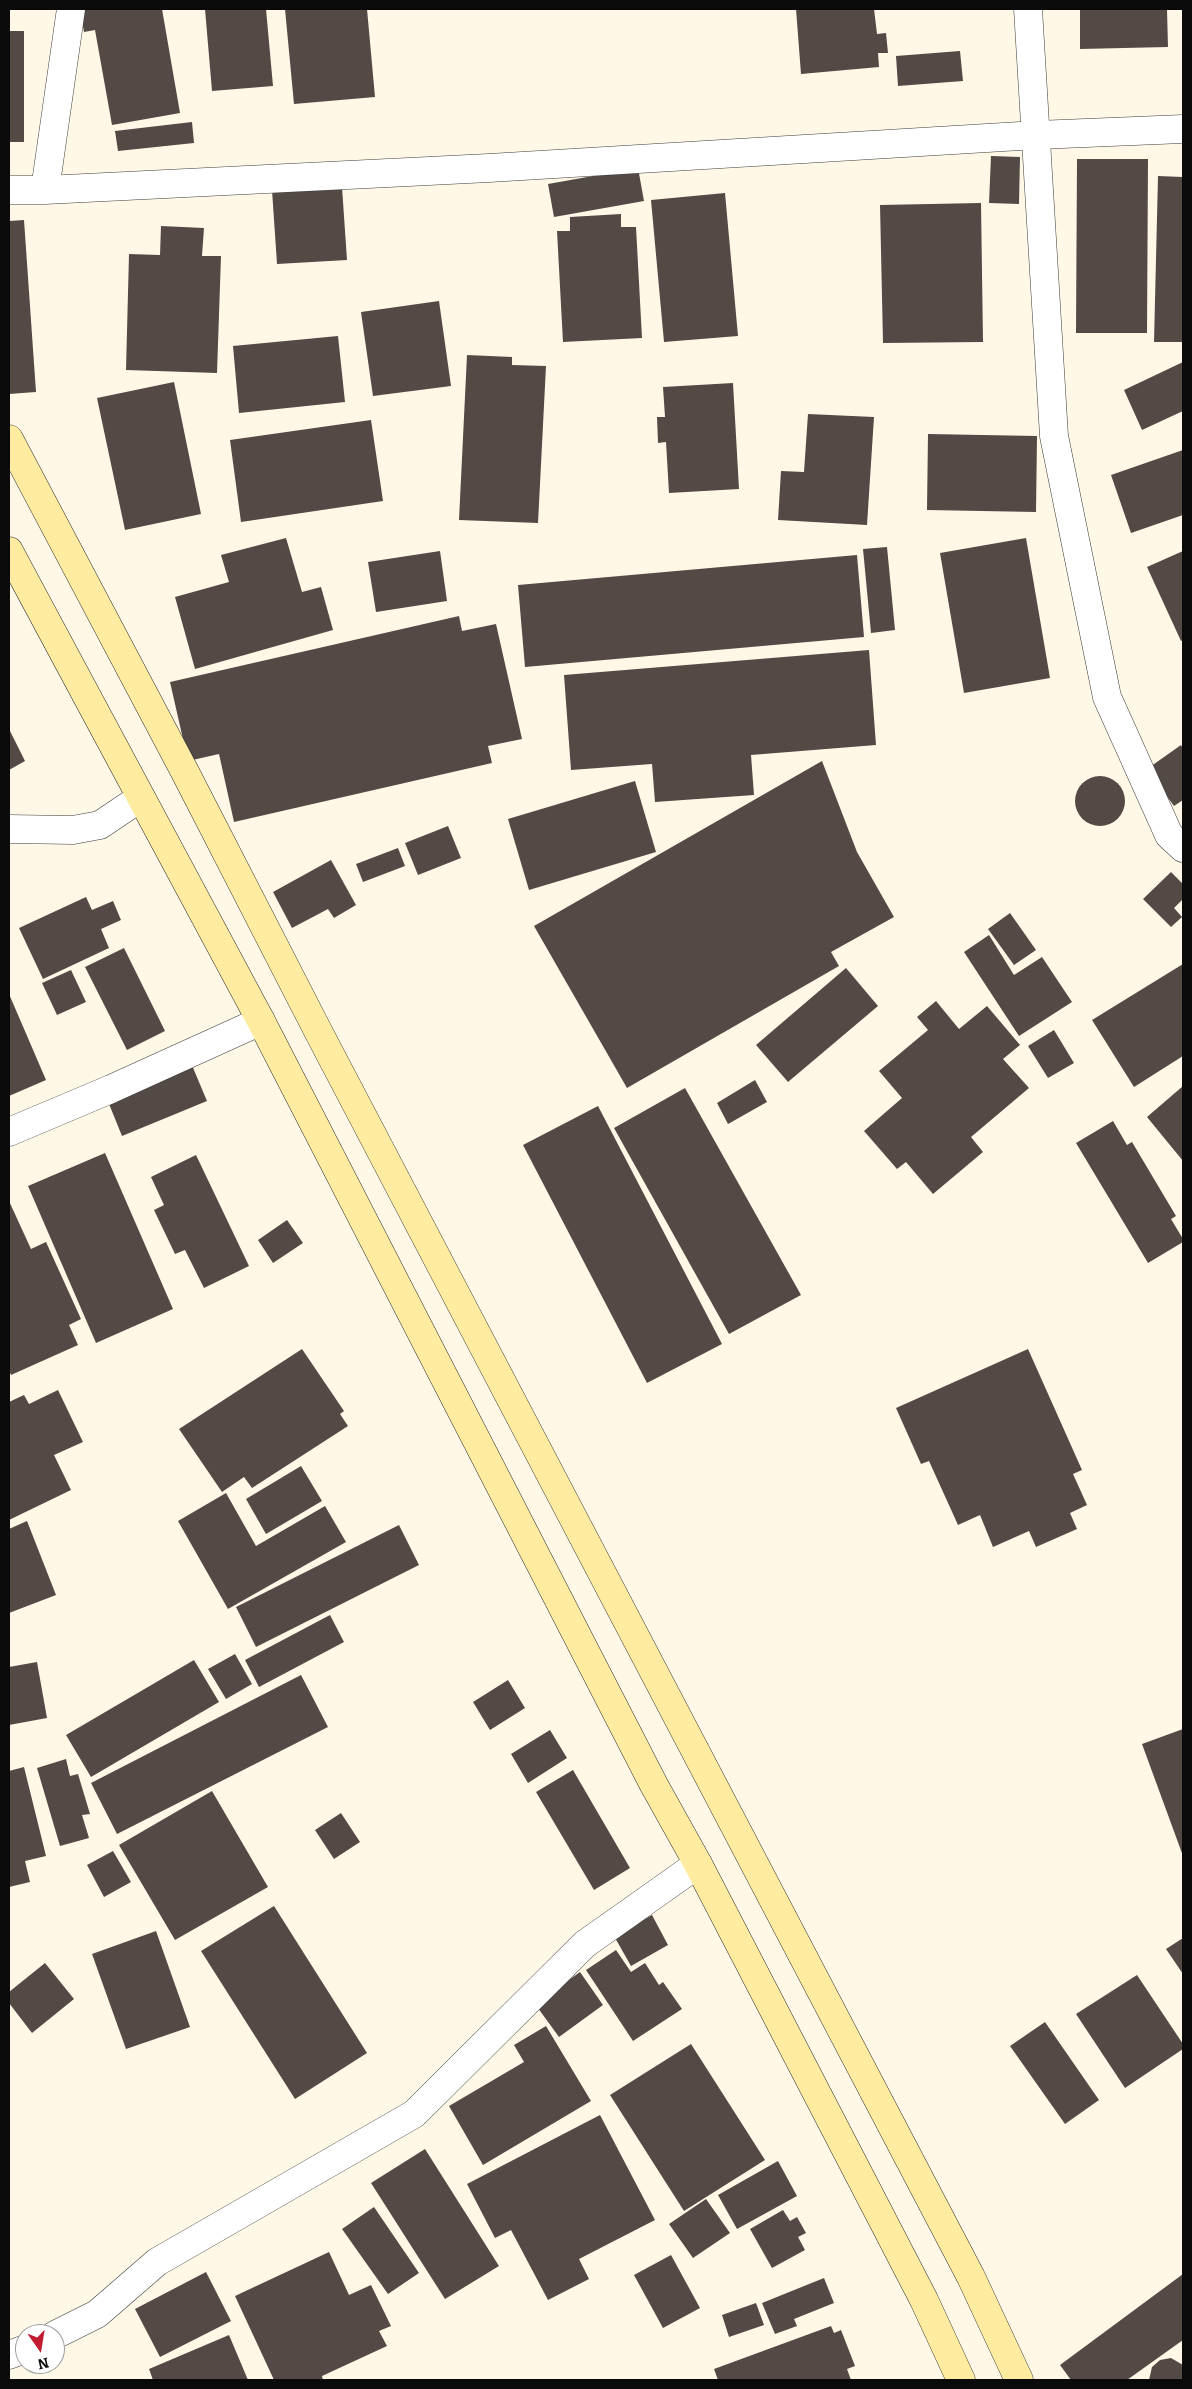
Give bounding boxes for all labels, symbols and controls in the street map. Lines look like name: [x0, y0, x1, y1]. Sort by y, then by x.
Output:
north arrow: [15, 2324, 65, 2374]
text: N: [36, 2354, 50, 2373]

